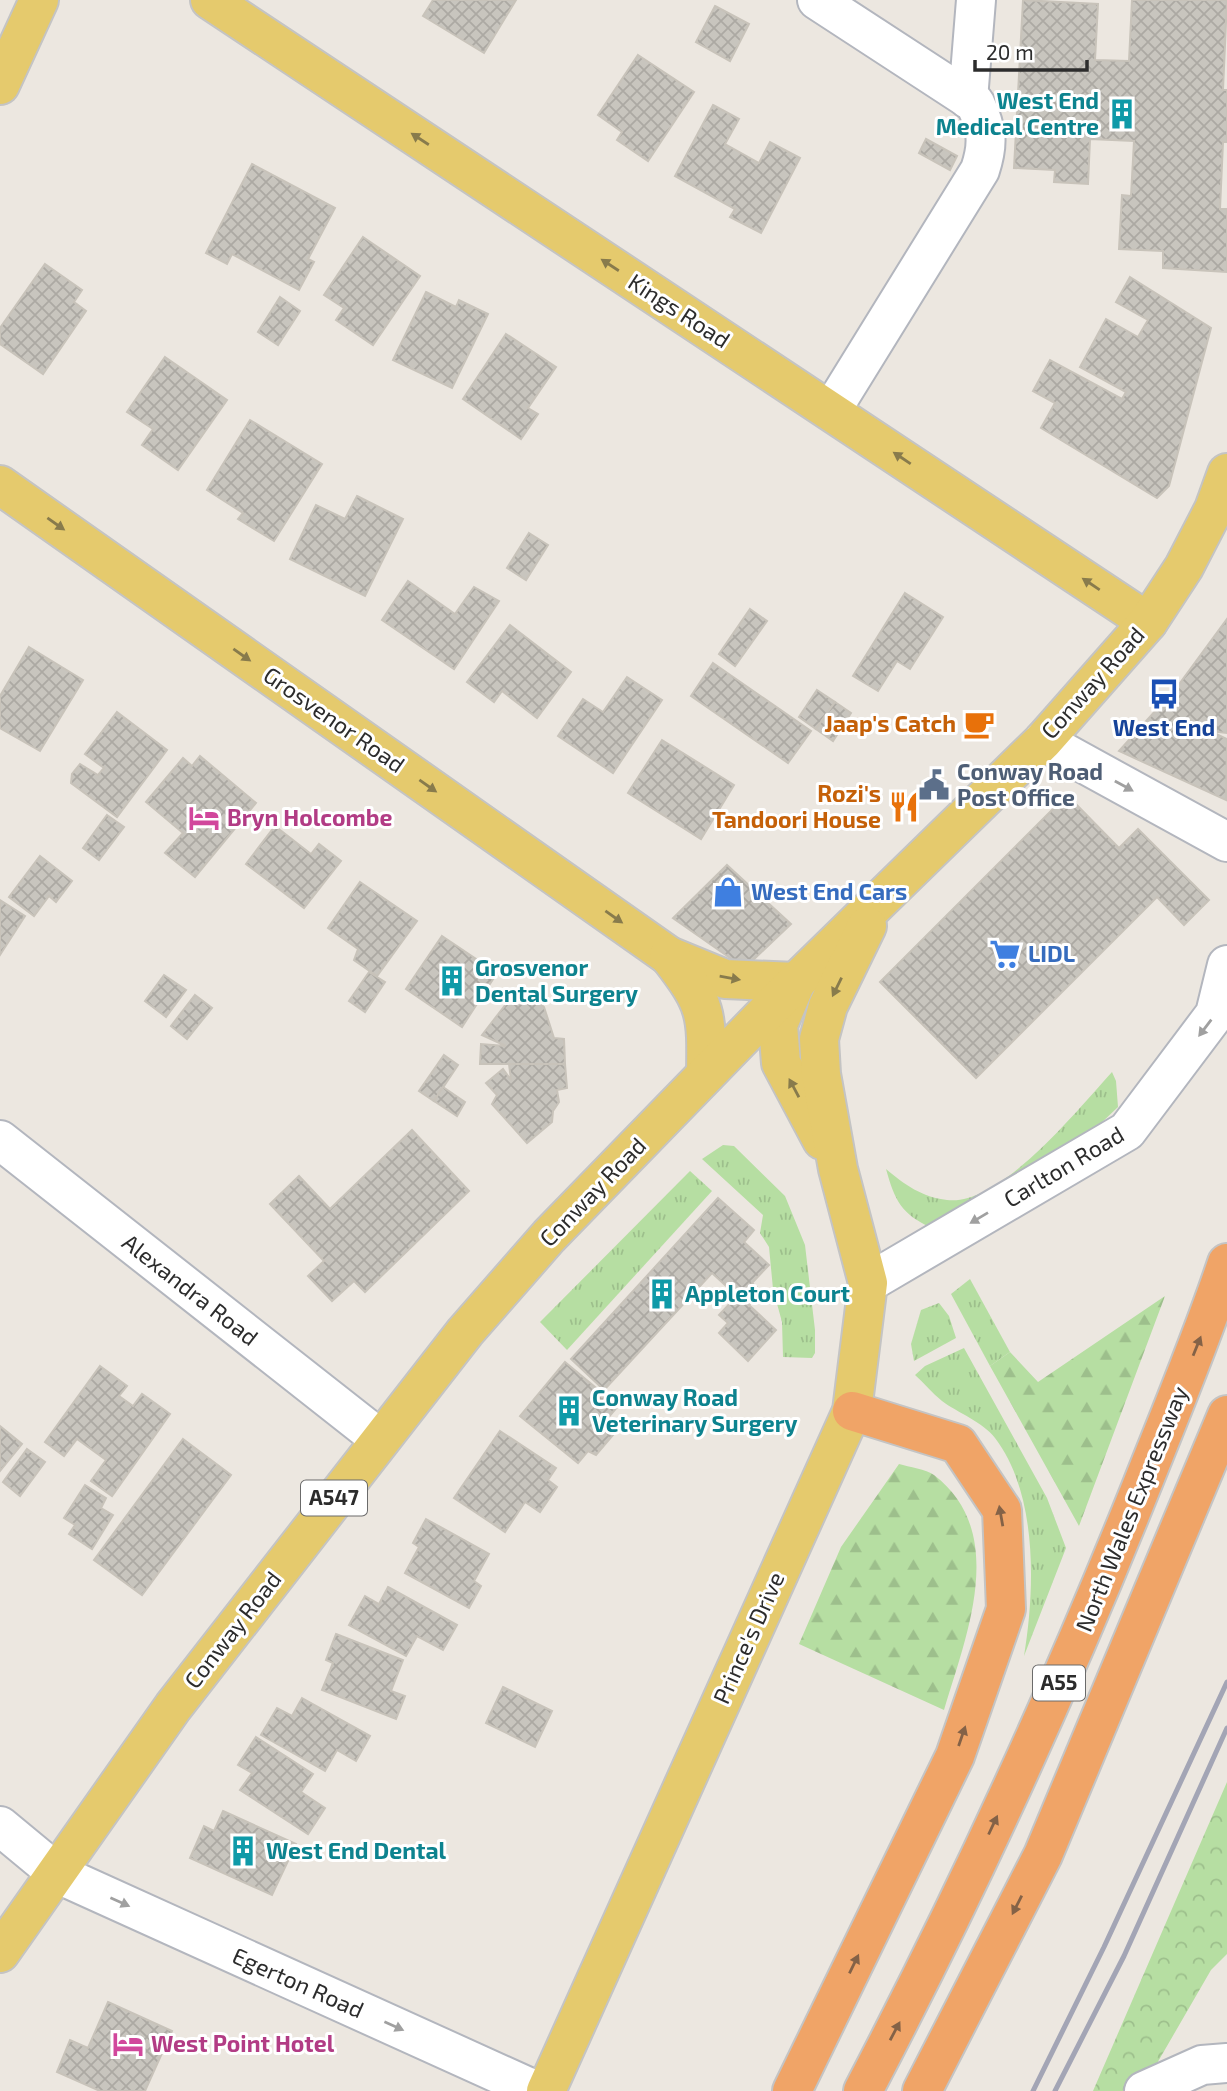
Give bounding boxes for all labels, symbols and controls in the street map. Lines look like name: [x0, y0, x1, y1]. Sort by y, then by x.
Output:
scale bar: [975, 28, 1087, 72]
text: 20 m: [986, 39, 1034, 64]
place label: West End Medical Centre: [936, 86, 1099, 140]
building icon: West End Medical Centre: [1105, 97, 1139, 131]
one-way arrow: [410, 133, 430, 146]
one-way arrow: [601, 258, 619, 272]
street label: Kings Road: [624, 267, 736, 353]
one-way arrow: [892, 452, 911, 465]
one-way arrow: [47, 517, 65, 531]
one-way arrow: [1082, 577, 1100, 591]
street label: Conway Road: [1035, 621, 1150, 744]
one-way arrow: [233, 648, 251, 662]
street label: Grosvenor Road: [259, 660, 410, 778]
bus stop icon: West End: [1147, 677, 1181, 711]
cafe icon: Jaap's Catch: [962, 707, 996, 741]
place label: Jaap's Catch: [824, 709, 956, 737]
place label: West End: [1113, 713, 1215, 741]
place label: Conway Road Post Office: [957, 757, 1103, 811]
public building icon: Conway Road Post Office: [917, 768, 951, 802]
one-way arrow: [419, 779, 437, 793]
place label: Rozi's Tandoori House: [712, 779, 881, 833]
one-way arrow: [1114, 780, 1134, 792]
restaurant icon: Rozi's Tandoori House: [887, 790, 921, 824]
hotel icon: Bryn Holcombe: [187, 801, 221, 835]
place label: Bryn Holcombe: [227, 803, 392, 831]
shop icon: West End Cars: [711, 875, 745, 909]
place label: West End Cars: [751, 877, 907, 905]
one-way arrow: [605, 910, 623, 924]
supermarket icon: LIDL: [988, 937, 1022, 971]
place label: LIDL: [1028, 939, 1075, 967]
place label: Grosvenor Dental Surgery: [475, 953, 638, 1007]
building icon: Grosvenor Dental Surgery: [435, 964, 469, 998]
one-way arrow: [719, 973, 741, 984]
one-way arrow: [832, 977, 843, 997]
one-way arrow: [1198, 1019, 1212, 1037]
one-way arrow: [788, 1078, 800, 1097]
street label: Carlton Road: [998, 1119, 1129, 1213]
street label: Conway Road: [533, 1131, 651, 1252]
one-way arrow: [969, 1212, 988, 1225]
street label: Alexandra Road: [117, 1227, 264, 1351]
building icon: Appleton Court: [645, 1277, 679, 1311]
place label: Appleton Court: [685, 1279, 850, 1307]
one-way arrow: [1192, 1335, 1203, 1356]
street label: North Wales Expressway: [1069, 1382, 1193, 1635]
place label: Conway Road Veterinary Surgery: [592, 1383, 798, 1437]
building icon: Conway Road Veterinary Surgery: [552, 1394, 586, 1428]
road number: A547: [301, 1480, 367, 1516]
one-way arrow: [995, 1505, 1006, 1527]
street label: Conway Road: [178, 1565, 287, 1693]
street label: Prince's Drive: [707, 1567, 790, 1708]
road number: A55: [1033, 1666, 1085, 1700]
one-way arrow: [957, 1726, 968, 1747]
one-way arrow: [987, 1815, 998, 1835]
building icon: West End Dental: [226, 1834, 260, 1868]
place label: West End Dental: [266, 1836, 447, 1864]
one-way arrow: [1011, 1895, 1023, 1915]
one-way arrow: [110, 1896, 130, 1908]
street label: Egerton Road: [229, 1941, 368, 2023]
one-way arrow: [848, 1954, 860, 1974]
one-way arrow: [384, 2020, 404, 2032]
one-way arrow: [888, 2020, 900, 2040]
hotel icon: West Point Hotel: [111, 2027, 145, 2061]
place label: West Point Hotel: [151, 2029, 335, 2057]

